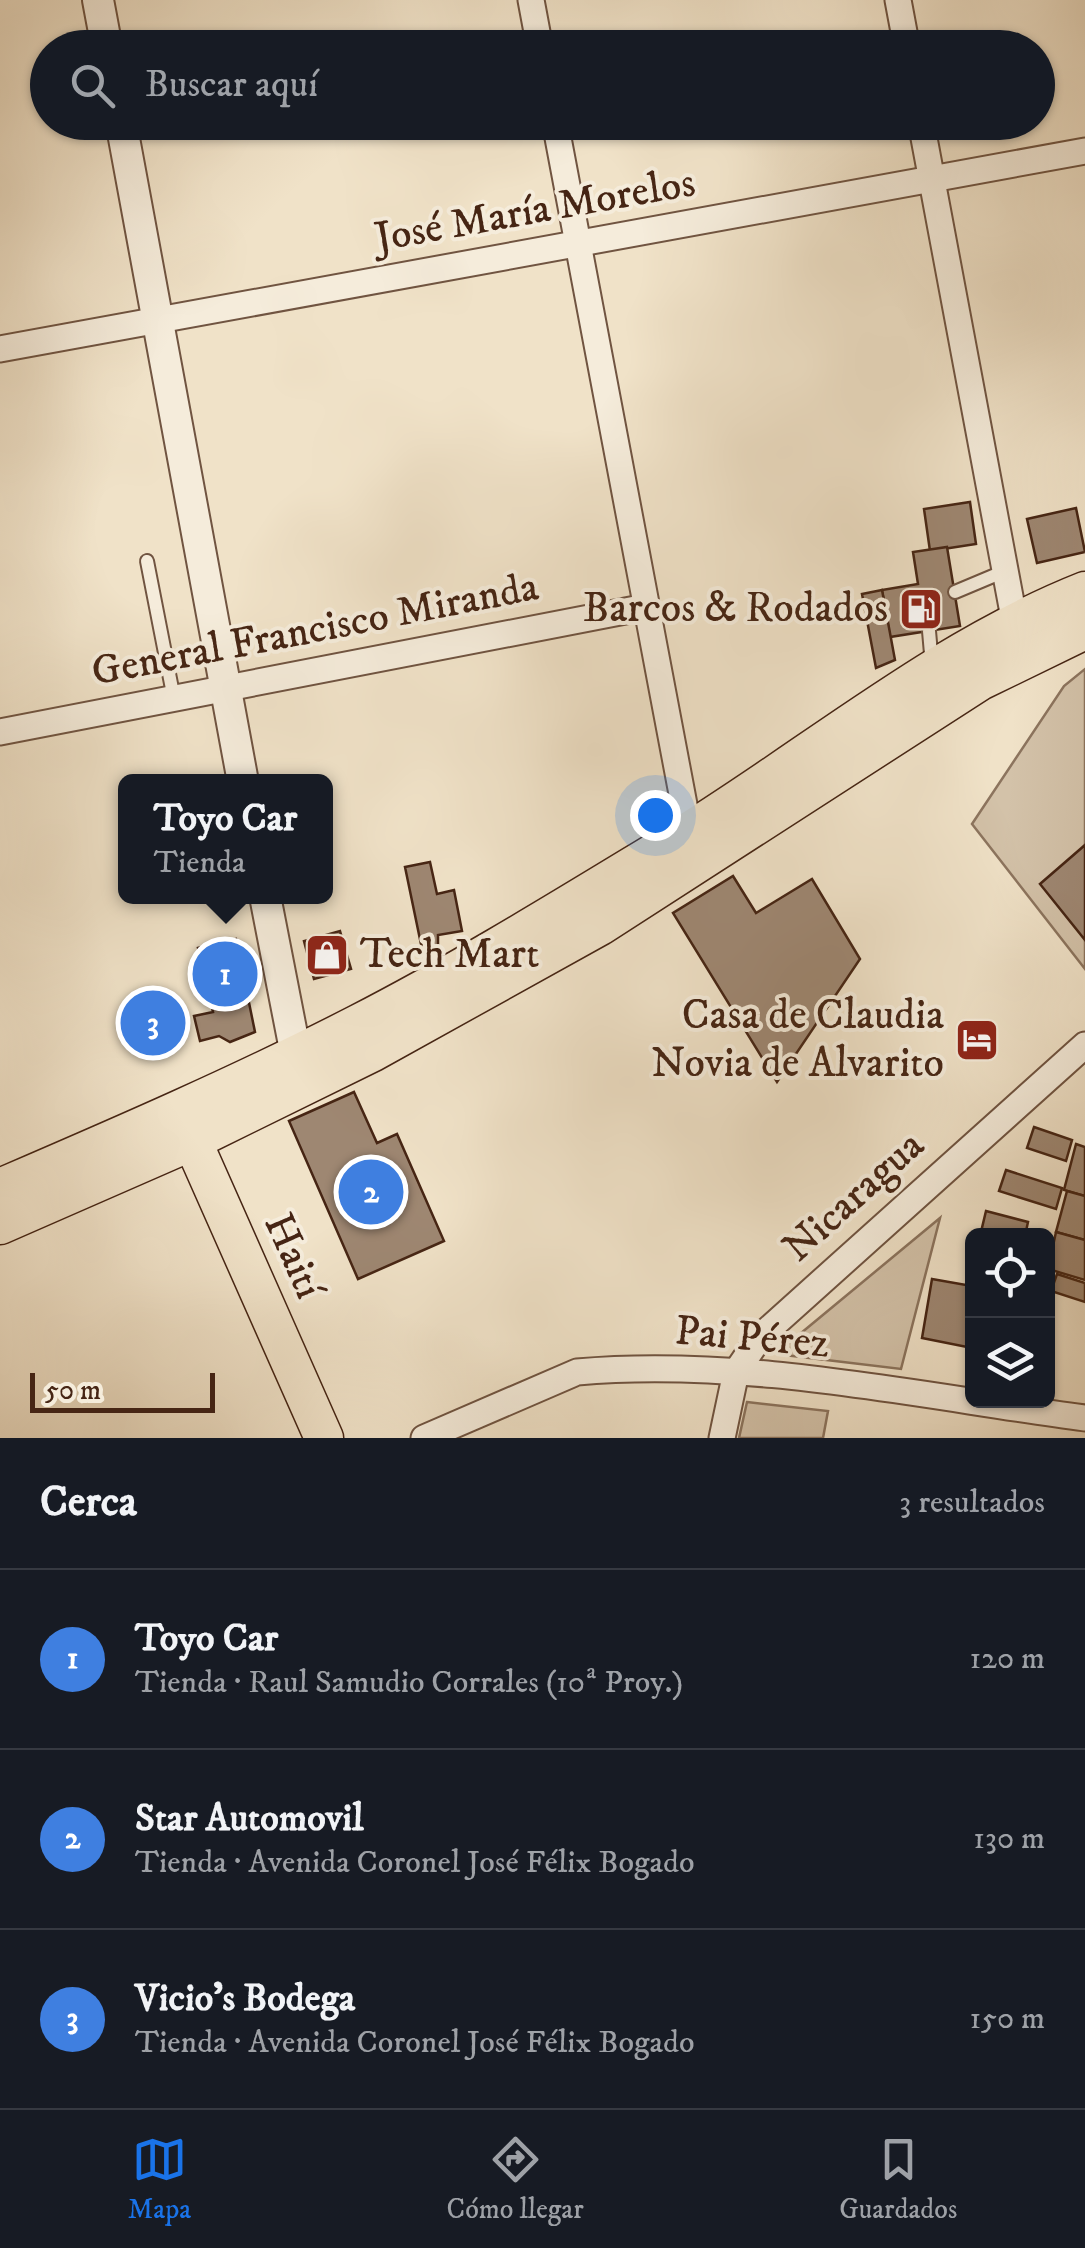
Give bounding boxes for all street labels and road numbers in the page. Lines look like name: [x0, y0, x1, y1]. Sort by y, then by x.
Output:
street label: José María Morelos: [367, 157, 699, 265]
street label: General Francisco Miranda: [87, 561, 543, 699]
street label: Nicaragua: [773, 1120, 935, 1274]
street label: Haití: [251, 1205, 336, 1309]
street label: Pai Pérez: [673, 1305, 831, 1371]

